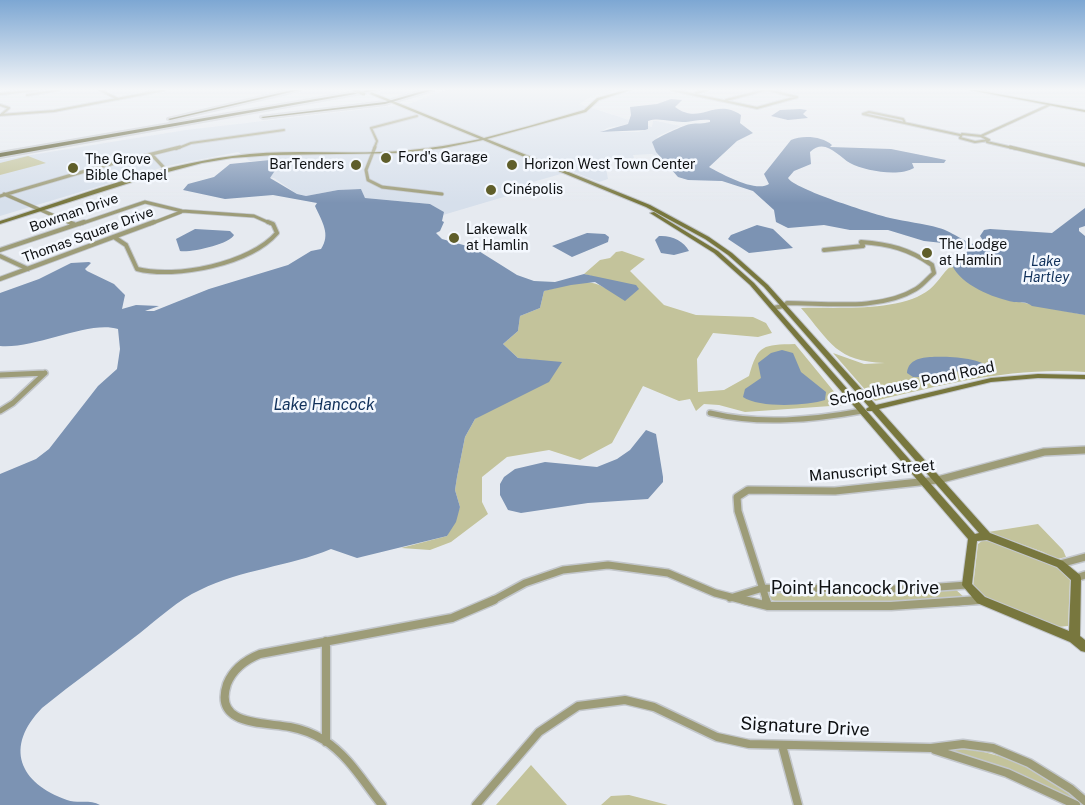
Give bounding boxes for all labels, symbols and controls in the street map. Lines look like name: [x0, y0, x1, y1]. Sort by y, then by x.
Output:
place label: Ford's Garage: [398, 150, 488, 166]
marker: Ford's Garage: [379, 151, 393, 165]
place label: The Grove Bible Chapel: [85, 152, 167, 184]
place label: BarTenders: [269, 157, 344, 173]
place label: Horizon West Town Center: [524, 157, 695, 173]
marker: BarTenders: [349, 158, 363, 172]
marker: Horizon West Town Center: [505, 158, 519, 172]
marker: The Grove Bible Chapel: [66, 161, 80, 175]
place label: Cinépolis: [503, 182, 563, 198]
marker: Cinépolis: [484, 183, 498, 197]
street label: Bowman Drive: [27, 190, 121, 236]
street label: Thomas Square Drive: [20, 203, 156, 267]
place label: Lakewalk at Hamlin: [466, 222, 529, 255]
marker: Lakewalk at Hamlin: [447, 231, 461, 245]
place label: The Lodge at Hamlin: [939, 237, 1007, 270]
marker: The Lodge at Hamlin: [920, 246, 934, 260]
water label: Lake Hartley: [1023, 254, 1069, 286]
street label: Schoolhouse Pond Road: [828, 358, 996, 410]
water label: Lake Hancock: [273, 395, 375, 415]
street label: Manuscript Street: [808, 457, 936, 485]
street label: Point Hancock Drive: [771, 577, 939, 599]
street label: Signature Drive: [740, 713, 870, 741]

